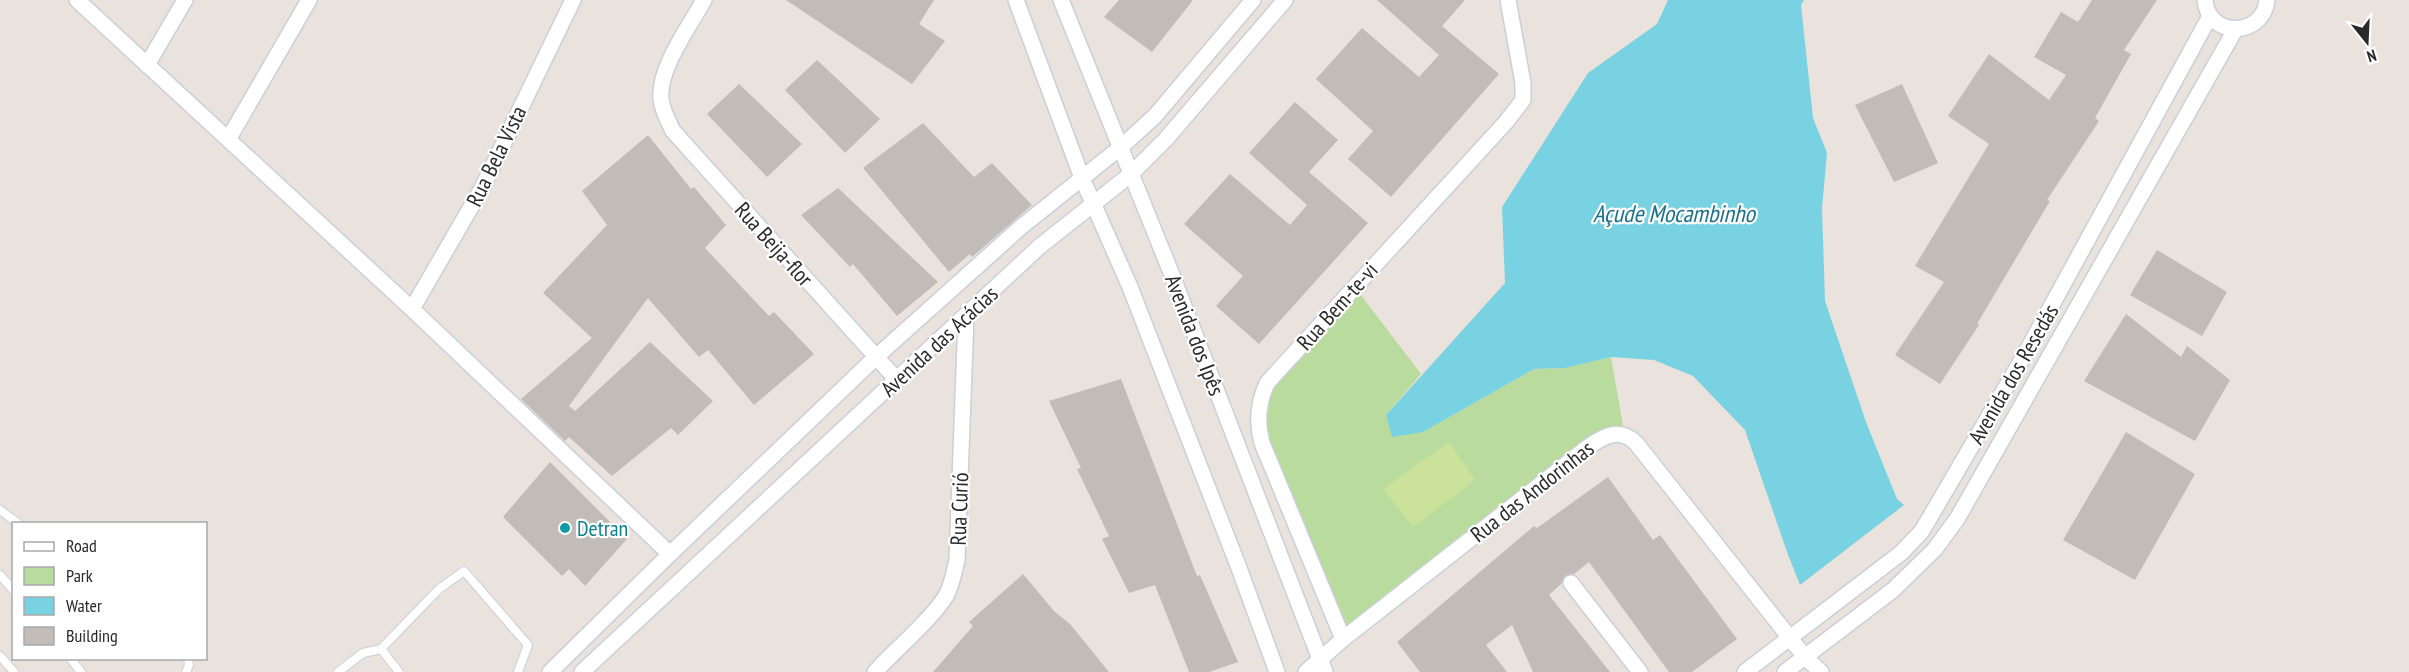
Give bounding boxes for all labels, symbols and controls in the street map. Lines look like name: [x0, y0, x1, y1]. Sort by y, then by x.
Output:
north arrow: [2337, 12, 2397, 72]
text: N: [2364, 45, 2379, 67]
street label: Rua Bela Vista: [460, 101, 532, 211]
street label: Rua Beija-flor: [729, 196, 819, 292]
water label: Açude Mocambinho: [1593, 198, 1757, 229]
street label: Rua Bem-te-vi: [1290, 256, 1384, 356]
street label: Avenida dos Ipês: [1159, 271, 1231, 399]
street label: Avenida das Acácias: [875, 280, 1003, 402]
street label: Avenida dos Resedás: [1962, 299, 2064, 449]
street label: Rua das Andorinhas: [1465, 434, 1599, 548]
street label: Rua Curió: [944, 472, 974, 546]
place label: Detran: [577, 514, 628, 542]
marker: Detran: [558, 521, 572, 535]
legend: [12, 522, 207, 660]
text: Road: [66, 534, 97, 557]
text: Park: [66, 564, 93, 587]
text: Water: [66, 594, 102, 617]
text: Building: [66, 624, 118, 647]

